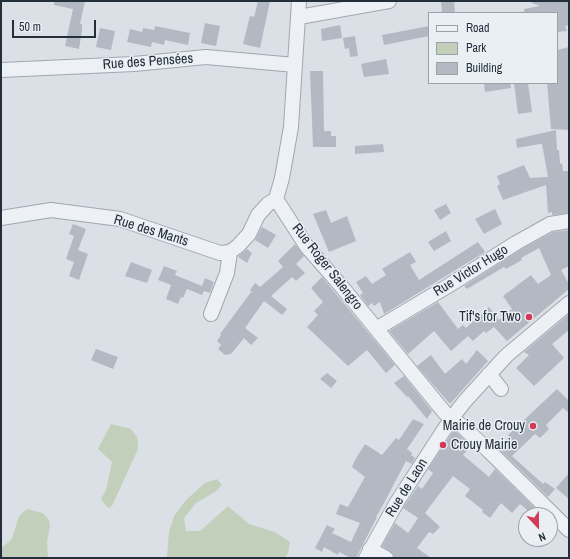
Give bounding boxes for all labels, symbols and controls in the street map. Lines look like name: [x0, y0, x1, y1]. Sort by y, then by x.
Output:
scale bar: [14, 12, 98, 38]
legend: [428, 12, 558, 84]
text: 50 m: [19, 19, 41, 35]
text: Road: [466, 20, 490, 36]
text: Park: [466, 40, 486, 56]
street label: Rue des Pensées: [102, 50, 194, 74]
text: Building: [466, 60, 502, 76]
street label: Rue des Mants: [112, 212, 190, 250]
street label: Rue Roger Salengro: [288, 221, 366, 313]
street label: Rue Victor Hugo: [431, 241, 511, 301]
place label: Tif's for Two: [459, 309, 521, 325]
marker: Tif's for Two: [524, 312, 534, 322]
place label: Mairie de Crouy: [443, 418, 525, 434]
marker: Mairie de Crouy: [528, 421, 538, 431]
place label: Crouy Mairie: [451, 437, 517, 453]
marker: Crouy Mairie: [438, 440, 448, 450]
street label: Rue de Laon: [382, 456, 432, 520]
north arrow: [518, 507, 558, 547]
text: N: [536, 529, 548, 545]

